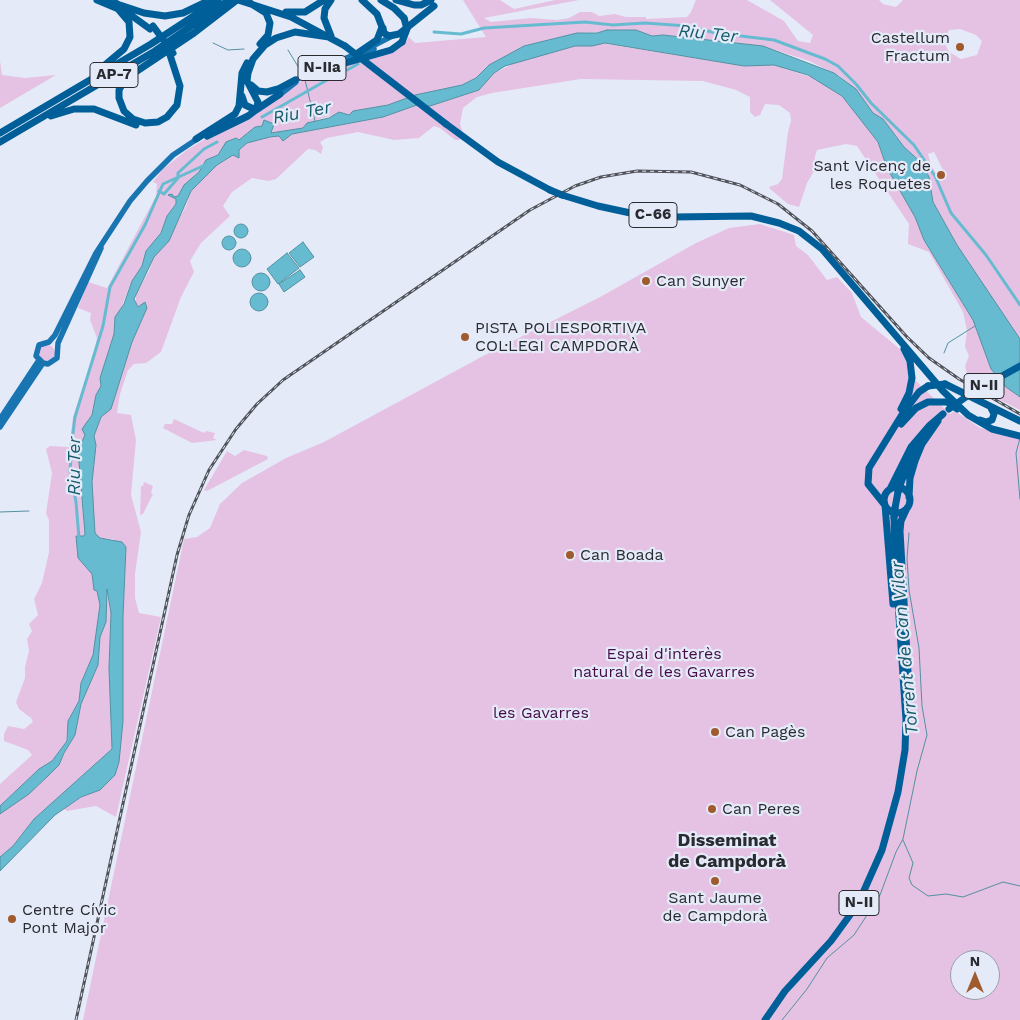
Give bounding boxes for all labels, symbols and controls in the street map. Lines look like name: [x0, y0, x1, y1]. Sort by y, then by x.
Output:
water label: Riu Ter: [677, 20, 739, 48]
place label: Castellum Fractum: [871, 28, 950, 66]
marker: Castellum Fractum: [954, 41, 966, 53]
road number: N-IIa: [298, 56, 346, 80]
road number: AP-7: [90, 62, 138, 88]
water label: Riu Ter: [271, 97, 333, 129]
place label: Sant Vicenç de les Roquetes: [813, 156, 931, 194]
marker: Sant Vicenç de les Roquetes: [935, 169, 947, 181]
road number: C-66: [629, 202, 677, 228]
place label: Can Sunyer: [656, 271, 745, 291]
marker: Can Sunyer: [640, 275, 652, 287]
place label: PISTA POLIESPORTIVA COL·LEGI CAMPDORÀ: [475, 318, 646, 356]
marker: PISTA POLIESPORTIVA COL·LEGI CAMPDORÀ: [459, 331, 471, 343]
road number: N-II: [964, 374, 1004, 398]
water label: Riu Ter: [64, 436, 86, 496]
place label: Can Boada: [580, 545, 664, 565]
marker: Can Boada: [564, 549, 576, 561]
water label: Torrent de Can Vilar: [887, 560, 923, 736]
park label: Espai d'interès natural de les Gavarres: [573, 644, 755, 682]
park label: les Gavarres: [493, 703, 589, 723]
place label: Can Pagès: [725, 722, 805, 742]
marker: Can Pagès: [709, 726, 721, 738]
place label: Can Peres: [722, 799, 800, 819]
marker: Can Peres: [706, 803, 718, 815]
district label: Disseminat de Campdorà: [668, 830, 786, 872]
marker: Sant Jaume de Campdorà: [709, 875, 721, 887]
place label: Sant Jaume de Campdorà: [662, 888, 768, 926]
road number: N-II: [839, 890, 879, 916]
place label: Centre Cívic Pont Major: [22, 900, 116, 938]
marker: Centre Cívic Pont Major: [6, 913, 18, 925]
north arrow: [950, 950, 1000, 1000]
text: N: [970, 953, 980, 969]

